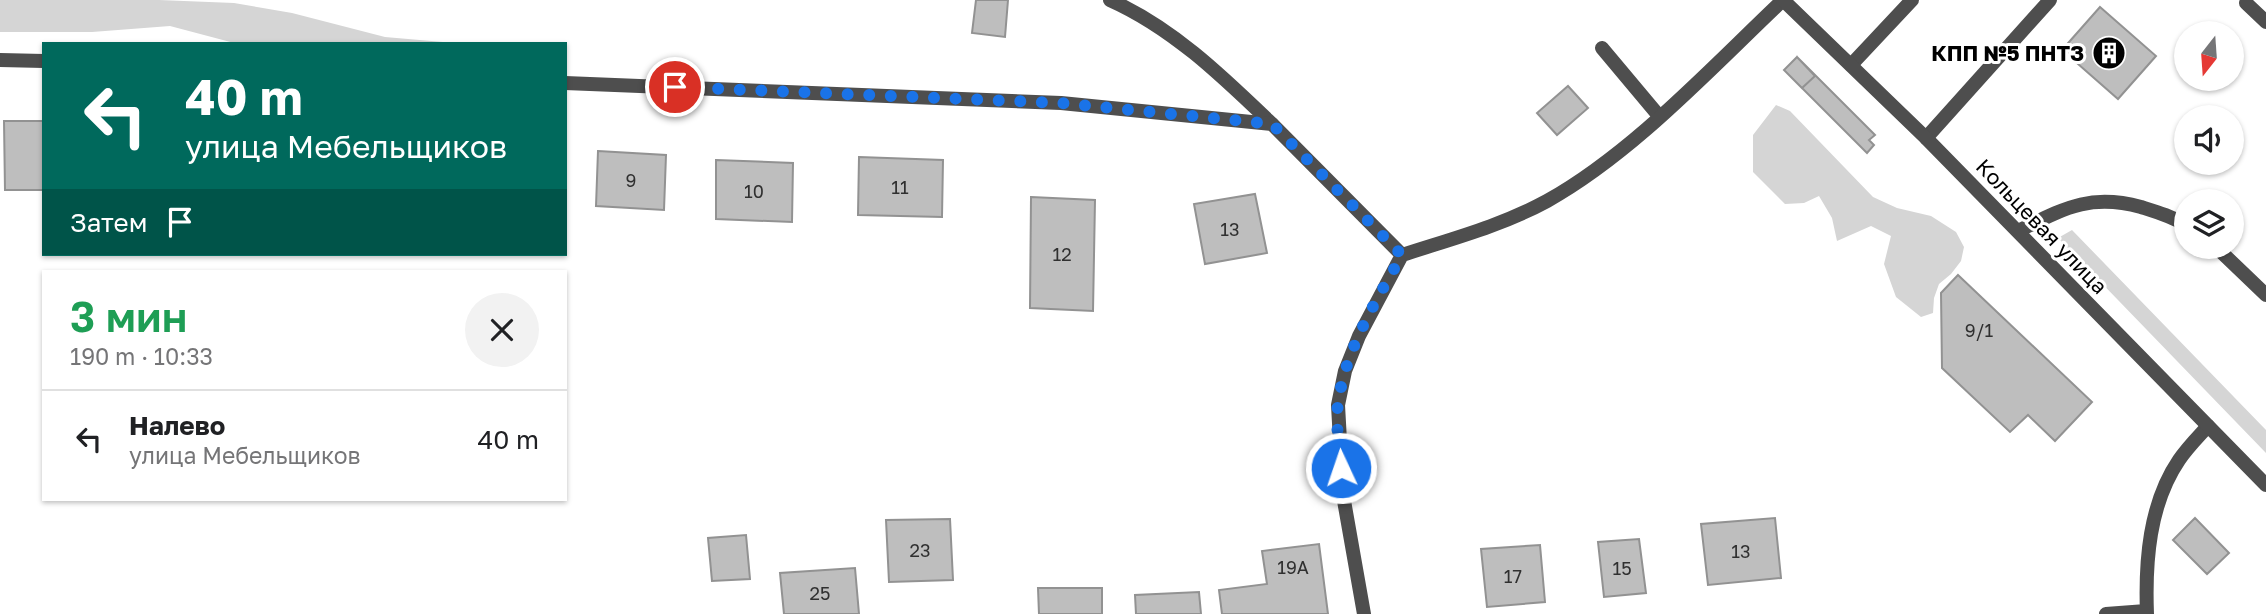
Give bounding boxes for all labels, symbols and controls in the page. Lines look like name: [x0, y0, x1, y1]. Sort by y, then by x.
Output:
north arrow: [2174, 21, 2244, 91]
map controls: [2174, 21, 2244, 259]
building icon: КПП №5 ПНТЗ: [2090, 34, 2128, 72]
place label: КПП №5 ПНТЗ: [1931, 40, 2084, 66]
pin: [645, 57, 705, 117]
text: 40 m: [185, 67, 303, 126]
icon: arrive: [656, 68, 694, 106]
icon: left: [70, 70, 161, 161]
button: sound: [2174, 105, 2244, 175]
text: улица Мебельщиков: [185, 127, 507, 165]
street label: Кольцевая улица: [1971, 153, 2113, 299]
house number: 9: [626, 169, 636, 191]
house number: 11: [891, 176, 909, 198]
house number: 10: [744, 180, 764, 202]
button: layers: [2174, 189, 2244, 259]
icon: arrive: [161, 203, 199, 241]
text: Затем: [70, 207, 147, 238]
house number: 13: [1220, 218, 1240, 240]
house number: 12: [1052, 243, 1072, 265]
text: 3 мин: [70, 291, 187, 341]
button: close: [465, 293, 539, 367]
house number: 9/1: [1965, 319, 1993, 341]
text: 190 m · 10:33: [70, 342, 213, 370]
text: Налево: [129, 410, 225, 441]
icon: left: [70, 420, 108, 458]
text: 40 m: [478, 424, 539, 455]
position arrow: [1304, 431, 1378, 505]
text: улица Мебельщиков: [129, 441, 361, 469]
house number: 23: [910, 539, 930, 561]
house number: 13: [1731, 540, 1751, 562]
house number: 19А: [1277, 556, 1309, 578]
house number: 15: [1612, 557, 1632, 579]
house number: 17: [1504, 565, 1522, 587]
house number: 25: [810, 582, 830, 604]

